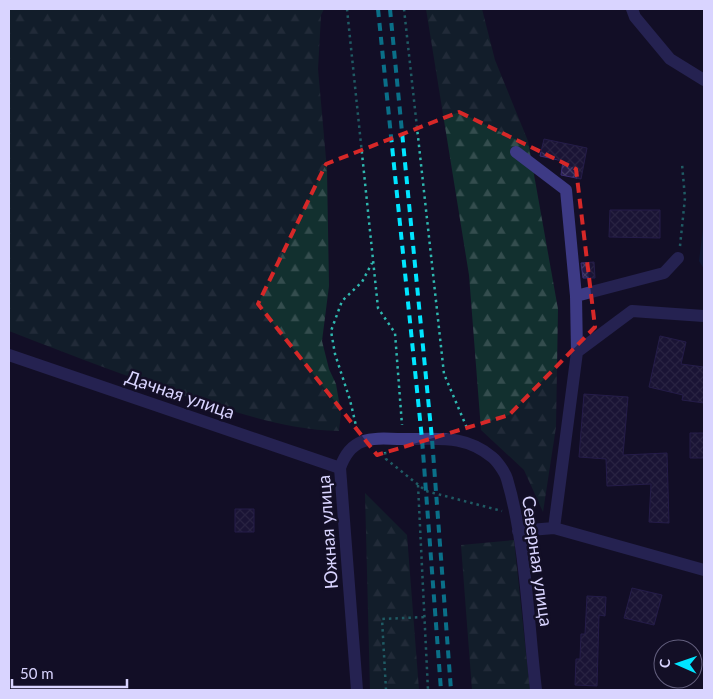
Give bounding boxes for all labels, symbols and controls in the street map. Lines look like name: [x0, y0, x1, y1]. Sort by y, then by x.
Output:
street label: Дачная улица: [123, 365, 238, 423]
street label: Южная улица: [312, 474, 342, 590]
street label: Северная улица: [518, 494, 558, 628]
north arrow: [653, 639, 703, 689]
scale bar: [12, 656, 128, 688]
text: С: [656, 658, 673, 668]
text: 50 m: [20, 664, 54, 682]

